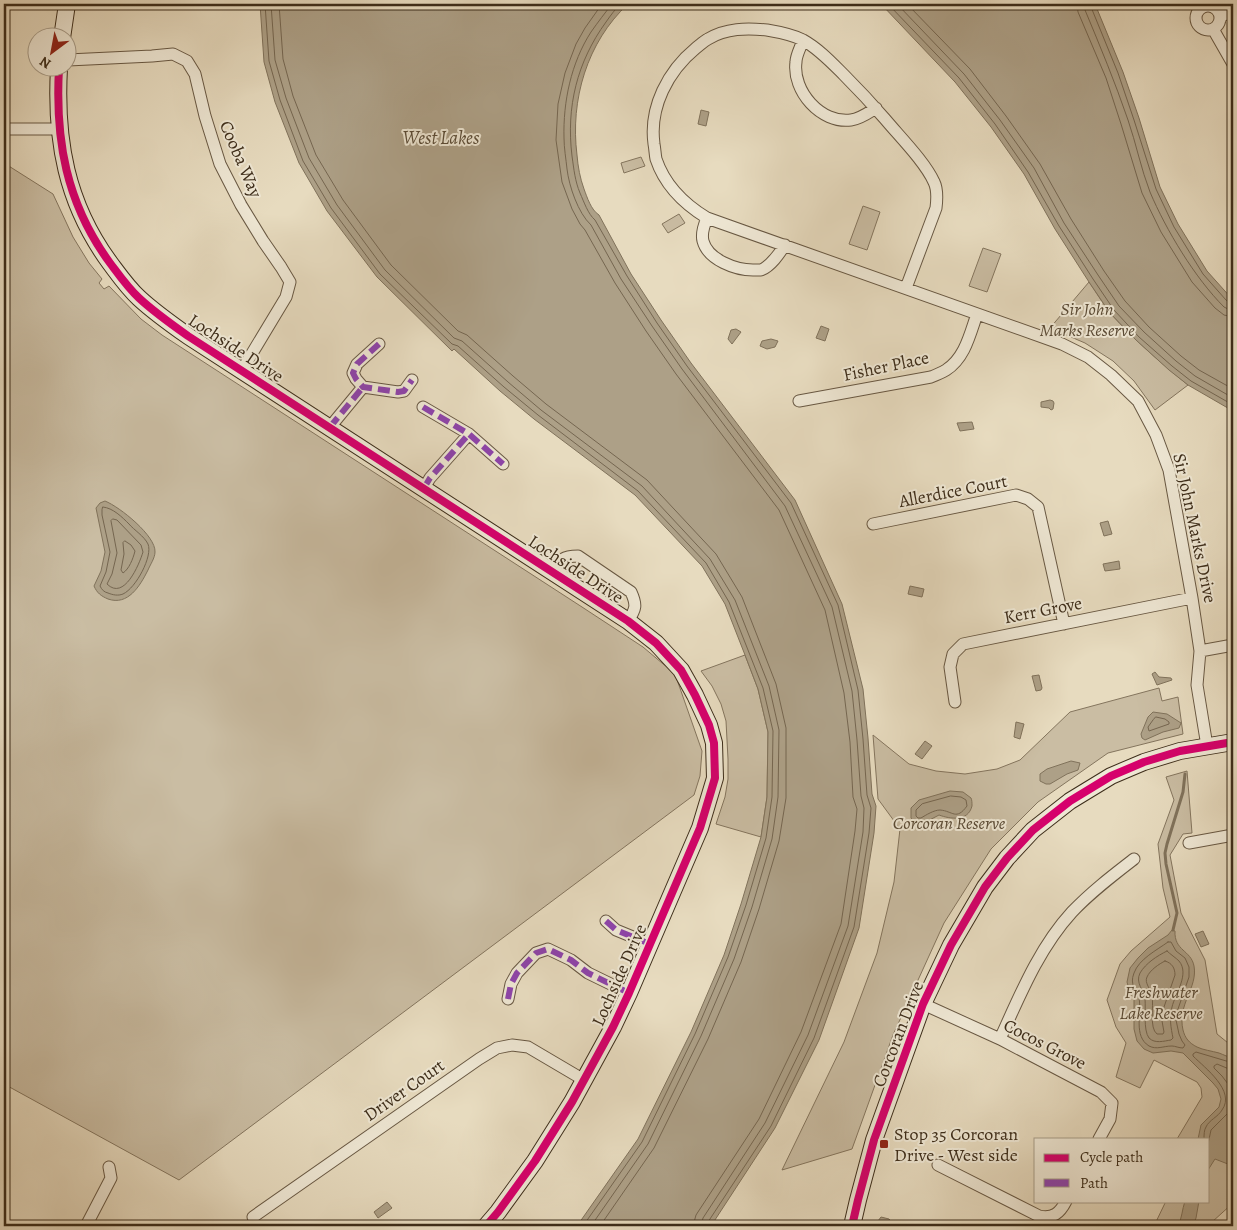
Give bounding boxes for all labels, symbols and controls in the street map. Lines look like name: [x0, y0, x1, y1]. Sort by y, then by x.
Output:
north arrow: [28, 28, 78, 78]
text: N: [36, 52, 55, 73]
street label: Cooba Way: [214, 117, 268, 202]
water label: West Lakes: [403, 125, 480, 151]
park label: Sir John Marks Reserve: [1039, 297, 1135, 342]
street label: Lochside Drive: [184, 308, 288, 388]
street label: Fisher Place: [841, 345, 931, 387]
street label: Sir John Marks Drive: [1167, 451, 1223, 605]
street label: Allerdice Court: [896, 469, 1009, 513]
street label: Lochside Drive: [524, 529, 628, 609]
street label: Kerr Grove: [1002, 591, 1084, 629]
park label: Corcoran Reserve: [893, 811, 1006, 835]
street label: Lochside Drive: [586, 920, 652, 1030]
street label: Corcoran Drive: [867, 977, 929, 1091]
park label: Freshwater Lake Reserve: [1119, 980, 1203, 1025]
street label: Cocos Grove: [1000, 1013, 1090, 1075]
street label: Driver Court: [359, 1053, 449, 1127]
place label: Stop 35 Corcoran Drive - West side: [894, 1122, 1018, 1167]
marker: Stop 35 Corcoran Drive - West side: [878, 1138, 890, 1150]
legend: [1034, 1138, 1210, 1202]
text: Cycle path: [1080, 1147, 1143, 1167]
text: Path: [1080, 1173, 1108, 1193]

